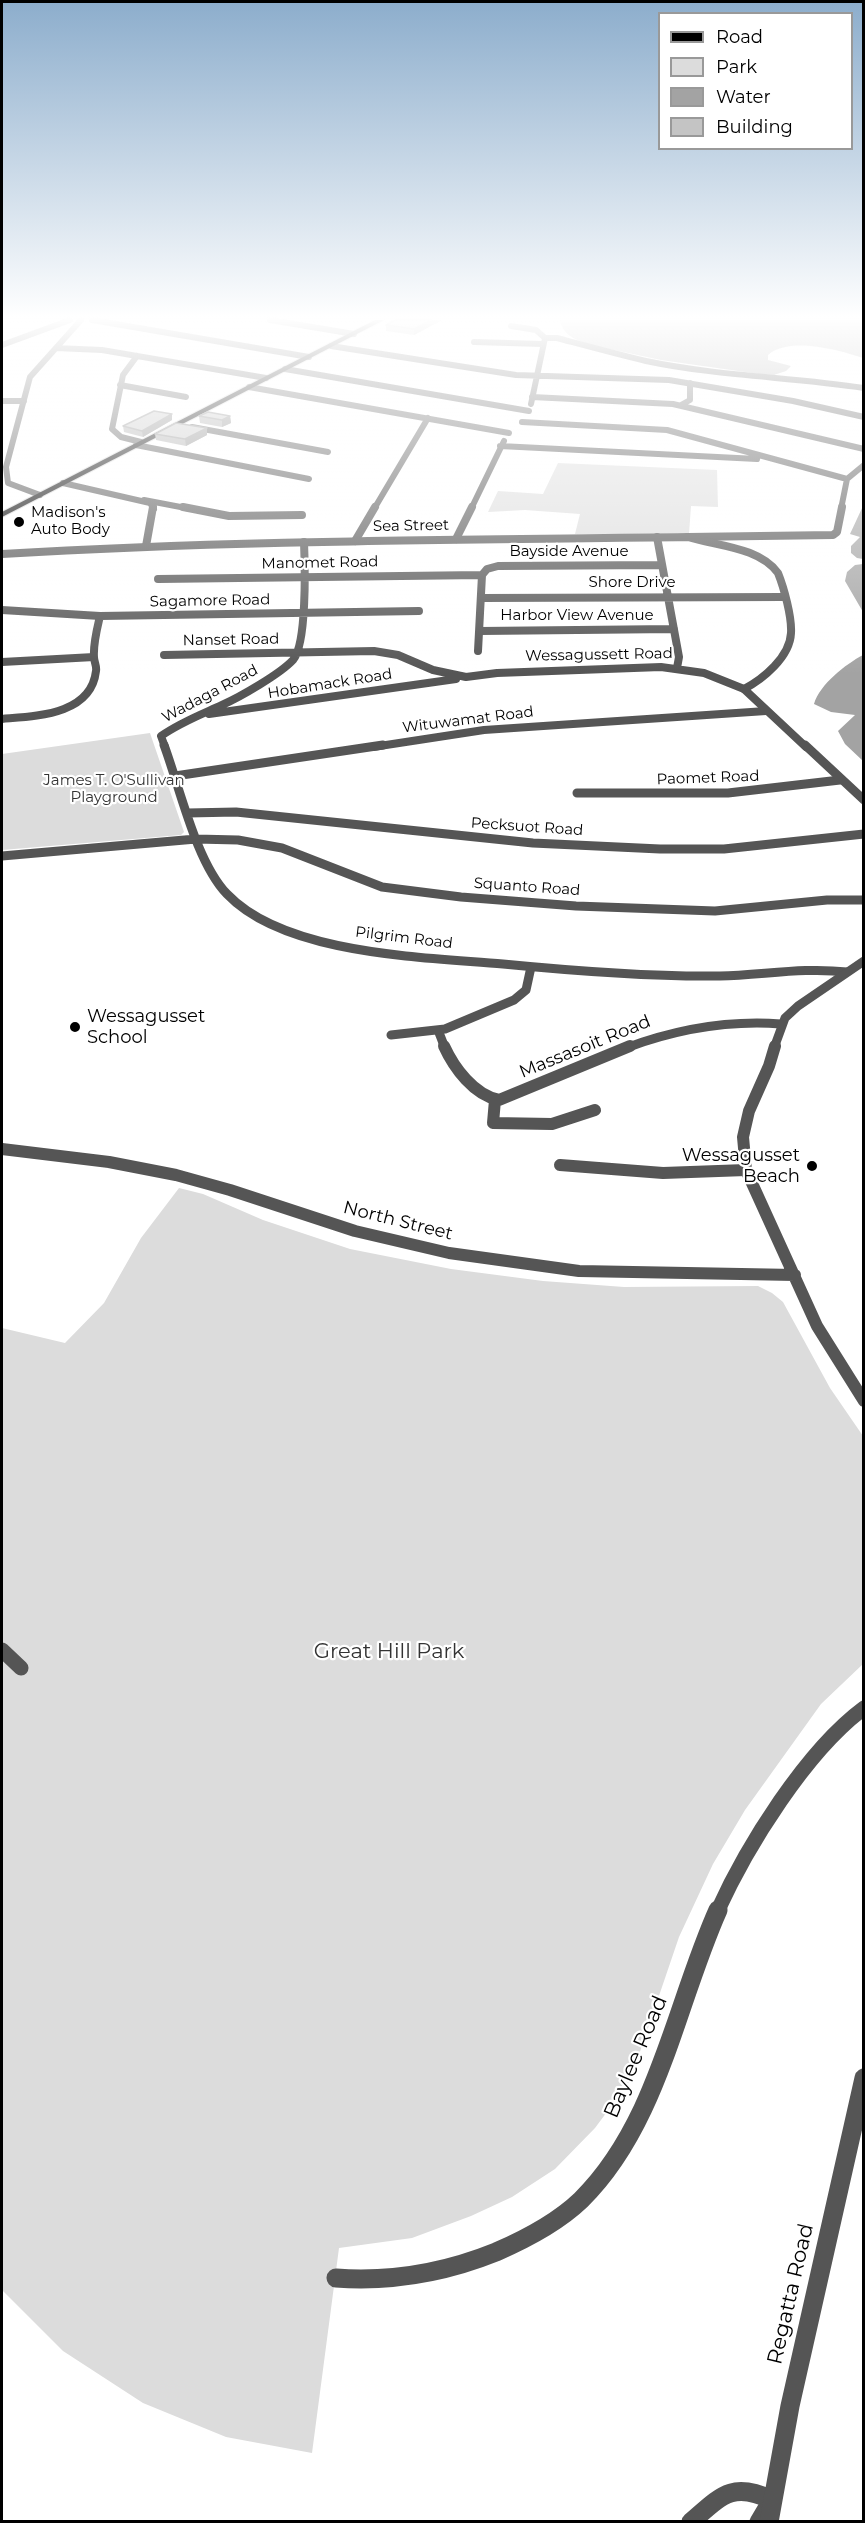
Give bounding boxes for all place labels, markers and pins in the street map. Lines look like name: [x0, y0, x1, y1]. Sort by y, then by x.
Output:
place label: Madison's Auto Body: [31, 504, 110, 539]
marker: Madison's Auto Body: [12, 515, 26, 529]
place label: Wessagusset School: [87, 1006, 205, 1048]
marker: Wessagusset School: [68, 1020, 82, 1034]
place label: Wessagusset Beach: [682, 1145, 800, 1188]
marker: Wessagusset Beach: [805, 1159, 819, 1173]

